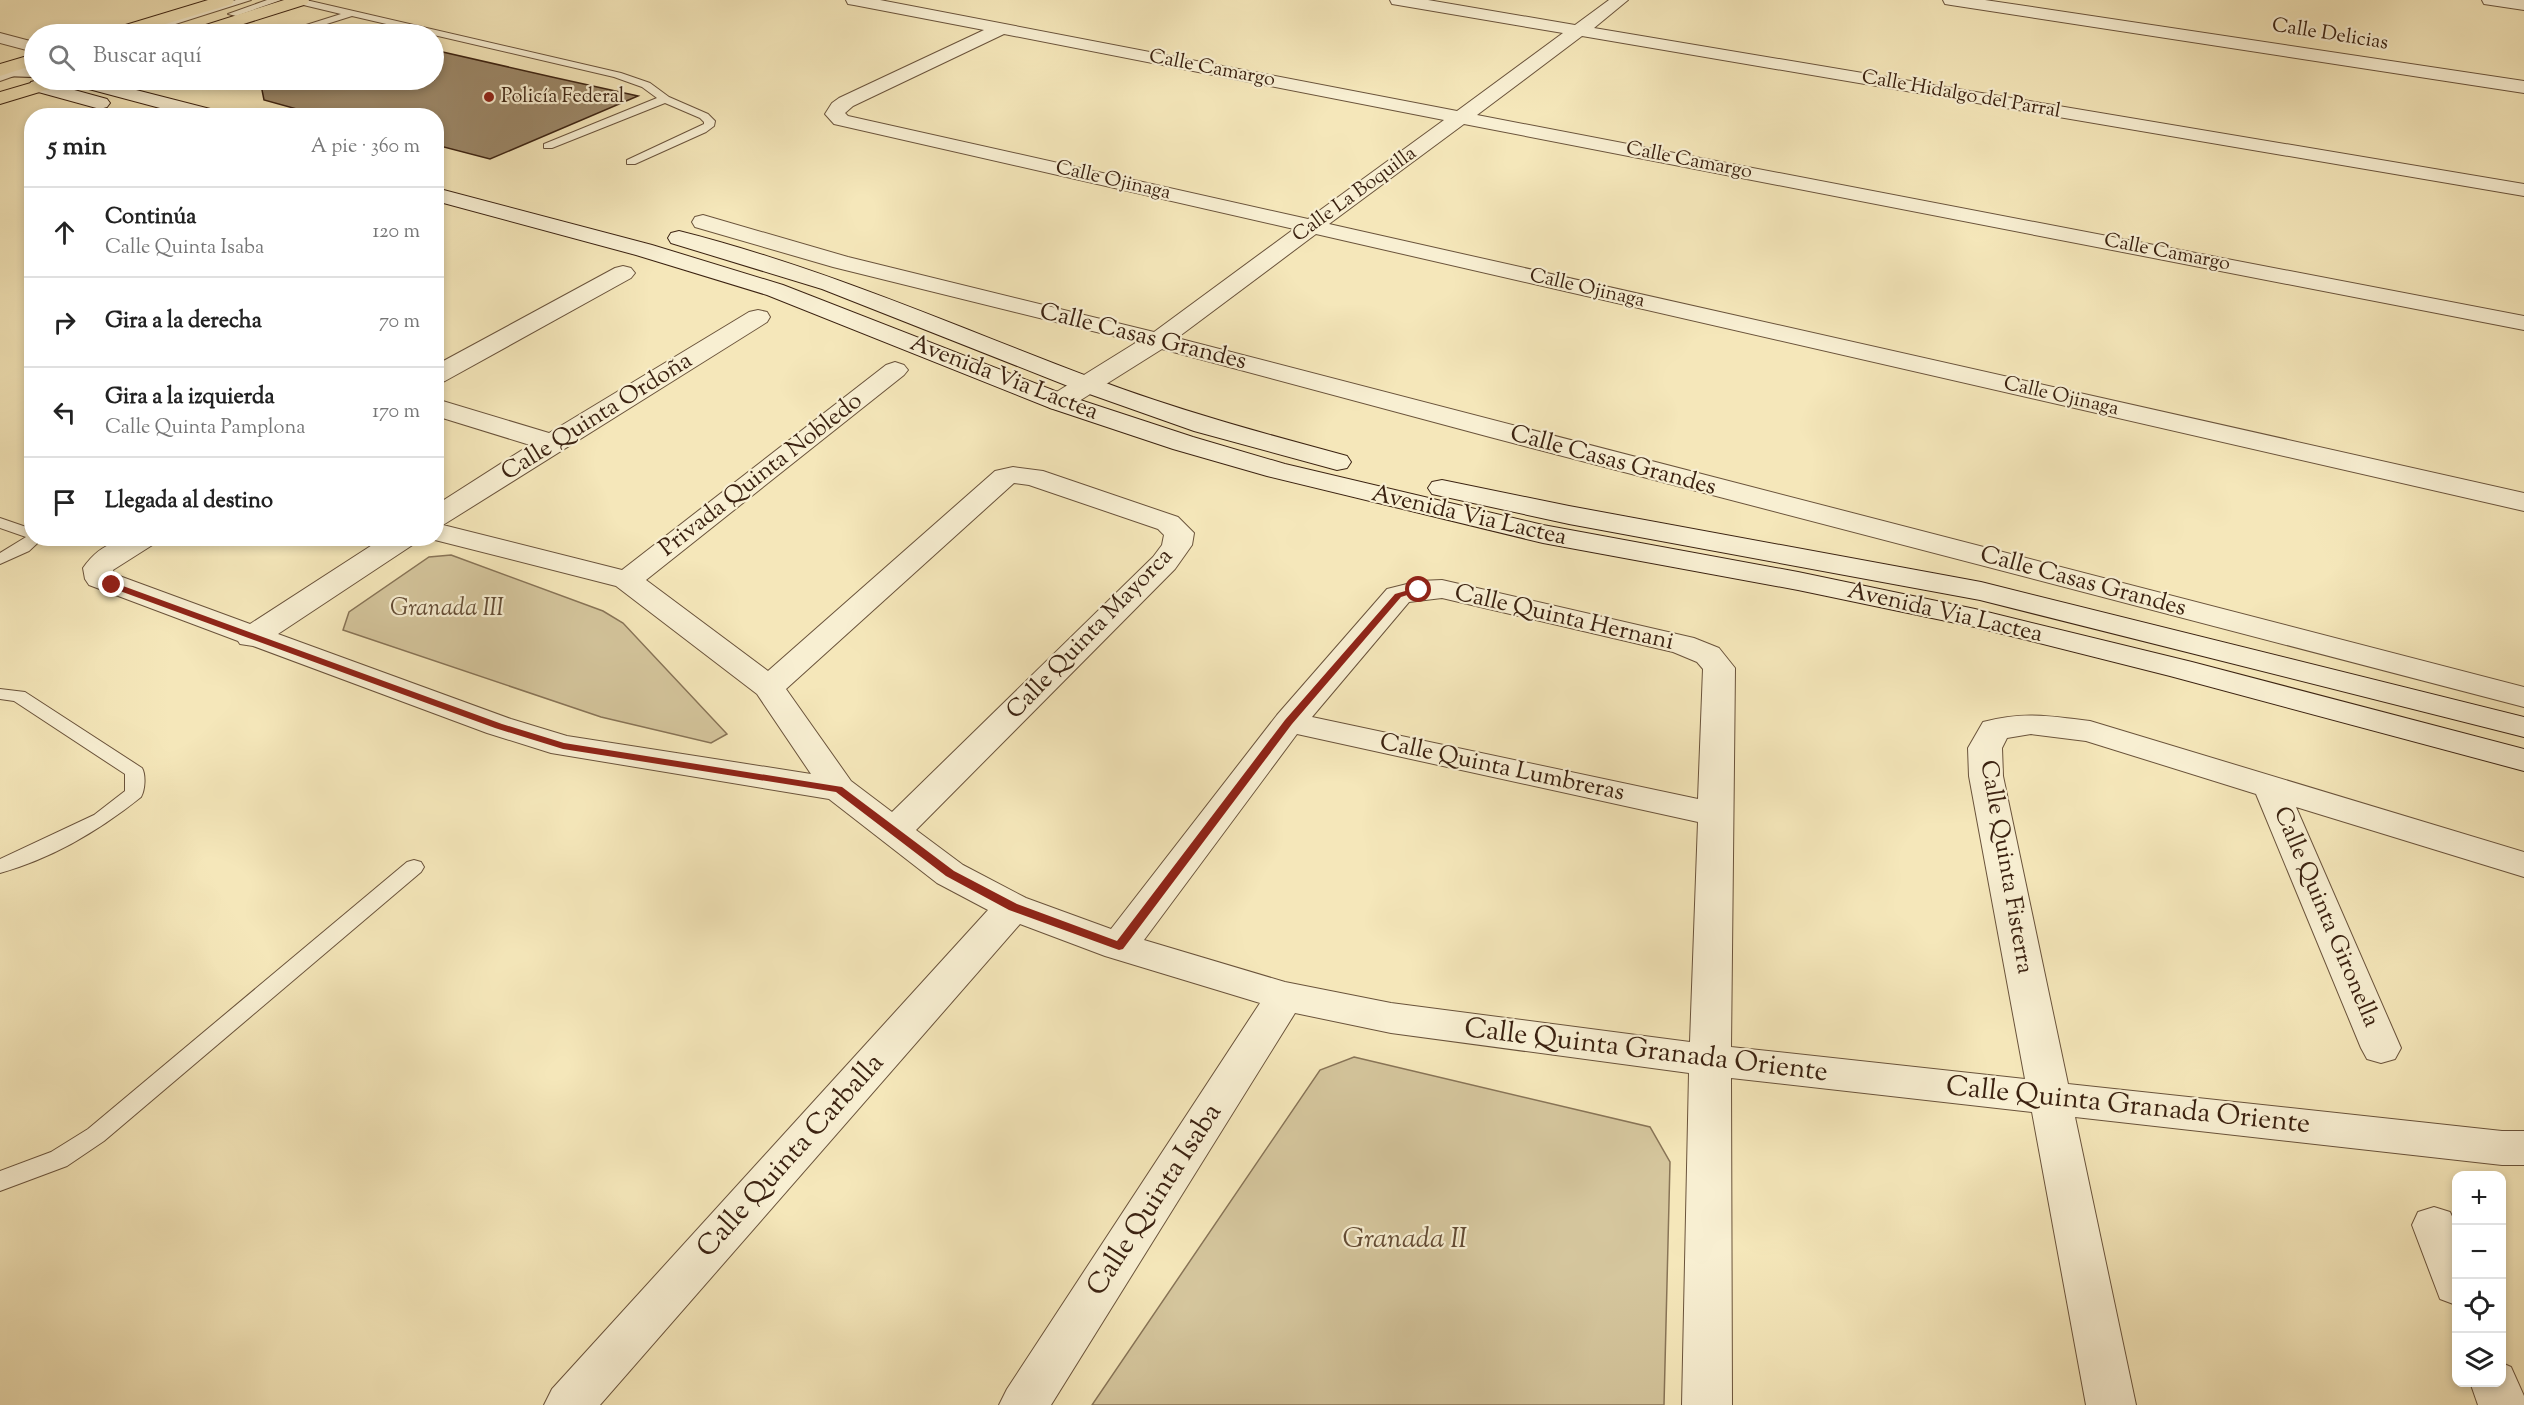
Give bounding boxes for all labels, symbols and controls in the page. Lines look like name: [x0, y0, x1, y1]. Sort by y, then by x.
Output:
street label: Calle Delicias: [2270, 11, 2390, 59]
search box: [24, 24, 444, 90]
icon: search: [45, 41, 78, 74]
text: Buscar aquí: [93, 41, 202, 73]
street label: Calle Camargo: [1146, 43, 1278, 95]
street label: Calle Hidalgo del Parral: [1859, 63, 2063, 127]
place label: Policía Federal: [501, 83, 625, 112]
marker: Policía Federal: [482, 90, 496, 104]
text: 5 min: [48, 129, 107, 166]
text: A pie · 360 m: [311, 133, 420, 162]
street label: Calle Camargo: [1623, 135, 1755, 187]
street label: Calle La Boquilla: [1287, 140, 1423, 250]
street label: Calle Ojinaga: [1052, 154, 1174, 208]
text: Continúa: [105, 202, 196, 234]
icon: ahead: [48, 216, 81, 249]
text: 120 m: [372, 218, 420, 247]
street label: Calle Camargo: [2101, 227, 2233, 279]
text: Calle Quinta Isaba: [105, 234, 264, 263]
street label: Calle Ojinaga: [1526, 262, 1648, 316]
street label: Calle Casas Grandes: [1036, 295, 1250, 379]
icon: right: [48, 306, 81, 339]
text: Gira a la derecha: [105, 306, 262, 338]
text: 70 m: [379, 308, 420, 337]
street label: Avenida Via Lactea: [905, 326, 1103, 430]
street label: Calle Quinta Ordoña: [495, 344, 699, 490]
street label: Calle Ojinaga: [2000, 370, 2122, 424]
text: Gira a la izquierda: [105, 382, 275, 414]
street label: Privada Quinta Nobledo: [652, 385, 870, 565]
icon: left: [48, 396, 81, 429]
text: 170 m: [372, 398, 420, 427]
text: Calle Quinta Pamplona: [105, 414, 305, 443]
street label: Calle Casas Grandes: [1506, 417, 1720, 505]
street label: Avenida Via Lactea: [1368, 477, 1570, 555]
icon: arrive: [48, 486, 81, 519]
text: Llegada al destino: [105, 486, 273, 518]
street label: Calle Casas Grandes: [1976, 538, 2190, 626]
street label: Calle Quinta Mayorca: [999, 541, 1181, 727]
route end: [98, 571, 124, 597]
street label: Avenida Via Lactea: [1844, 574, 2046, 652]
route start: [1405, 576, 1431, 602]
street label: Calle Quinta Hernani: [1451, 576, 1677, 660]
park label: Granada III: [390, 592, 504, 626]
street label: Calle Quinta Lumbreras: [1377, 725, 1627, 811]
street label: Calle Quinta Fisterra: [1970, 758, 2042, 976]
street label: Calle Quinta Gironella: [2264, 801, 2388, 1033]
street label: Calle Quinta Granada Oriente: [1462, 1009, 1830, 1093]
street label: Calle Quinta Carballa: [688, 1045, 894, 1267]
street label: Calle Quinta Granada Oriente: [1944, 1067, 2312, 1145]
street label: Calle Quinta Isaba: [1078, 1096, 1232, 1304]
map controls: [2452, 1171, 2506, 1387]
button: +: [2452, 1171, 2506, 1225]
park label: Granada II: [1343, 1220, 1467, 1260]
button: −: [2452, 1225, 2506, 1279]
button: locate: [2452, 1279, 2506, 1333]
button: layers: [2452, 1333, 2506, 1387]

